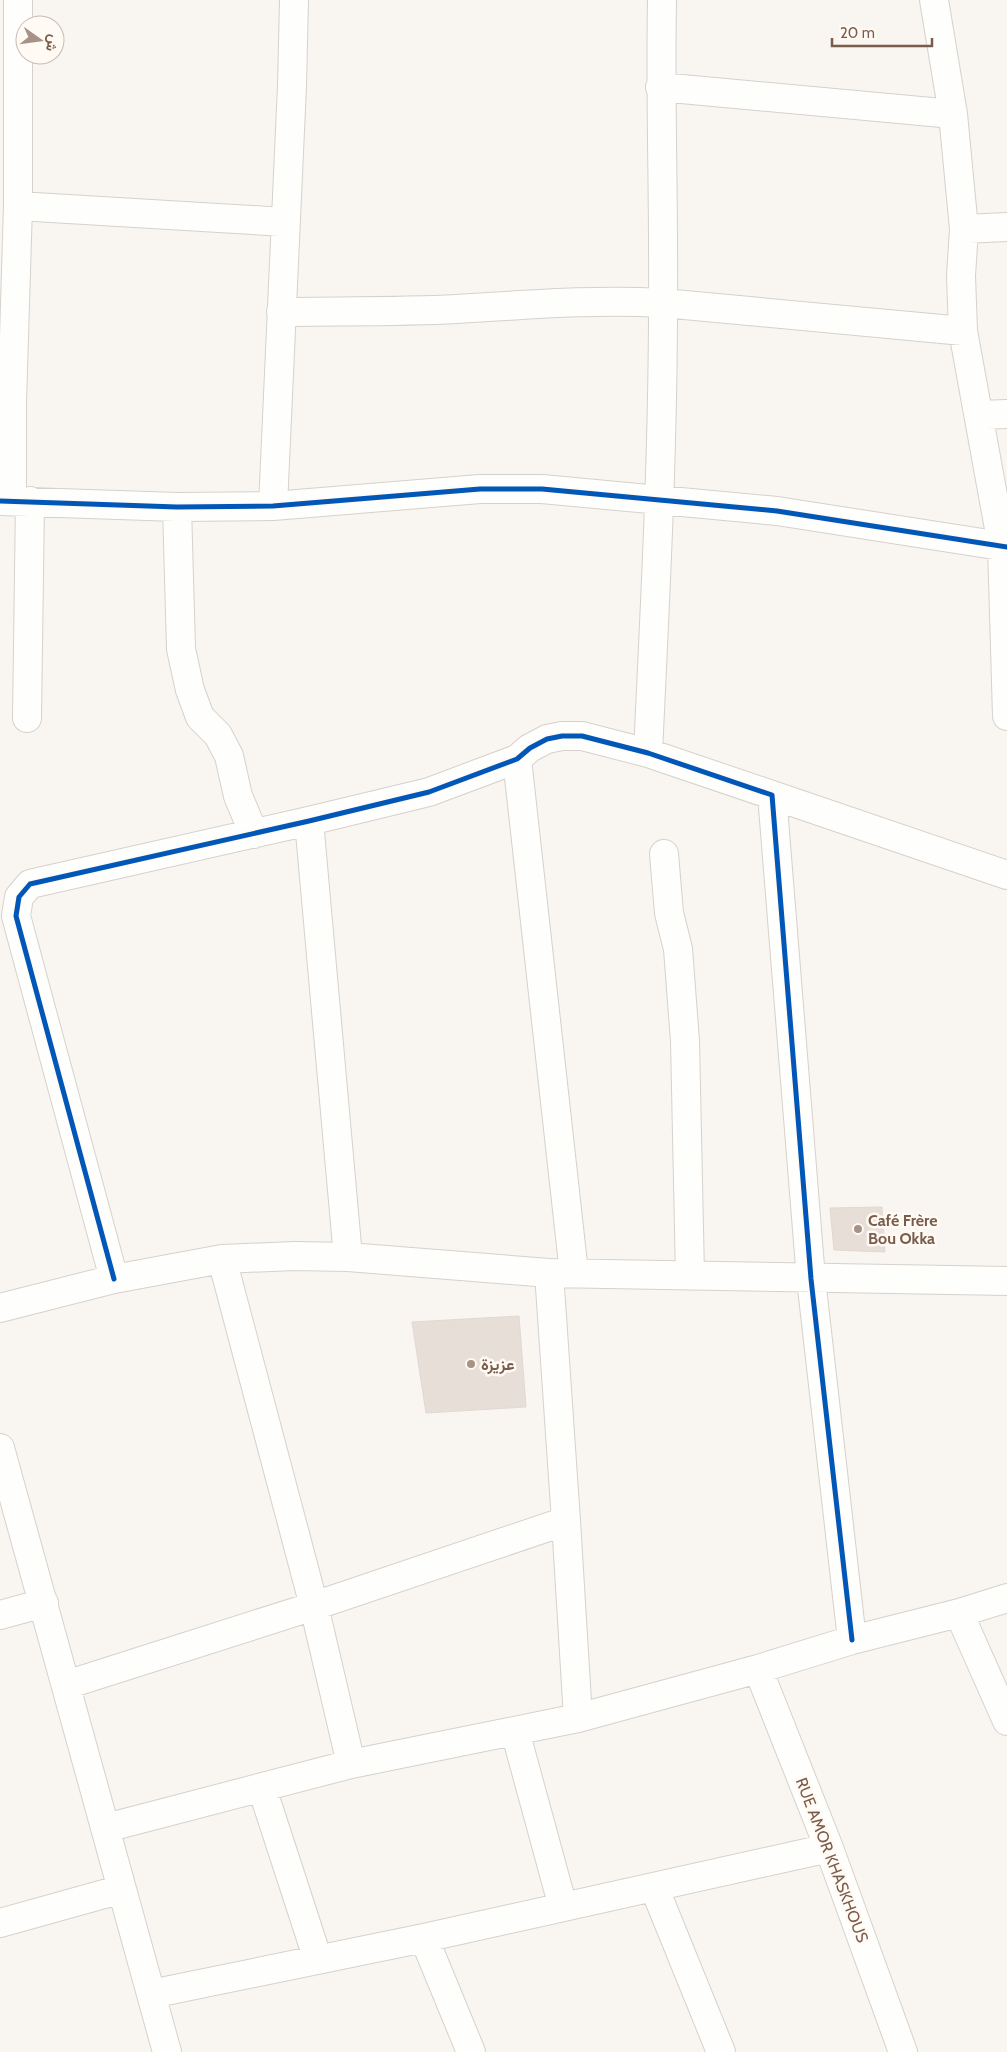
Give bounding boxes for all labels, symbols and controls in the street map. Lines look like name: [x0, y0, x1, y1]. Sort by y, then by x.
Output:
north arrow: [15, 15, 65, 65]
scale bar: [832, 15, 932, 47]
text: 20 m: [840, 24, 875, 42]
text: ش: [42, 33, 63, 54]
place label: Café Frère Bou Okka: [868, 1211, 937, 1248]
marker: Café Frère Bou Okka: [852, 1223, 864, 1235]
place label: عزيزة: [481, 1355, 514, 1375]
marker: عزيزة: [465, 1358, 477, 1370]
street label: RUE AMOR KHASKHOUS: [792, 1775, 872, 1945]

